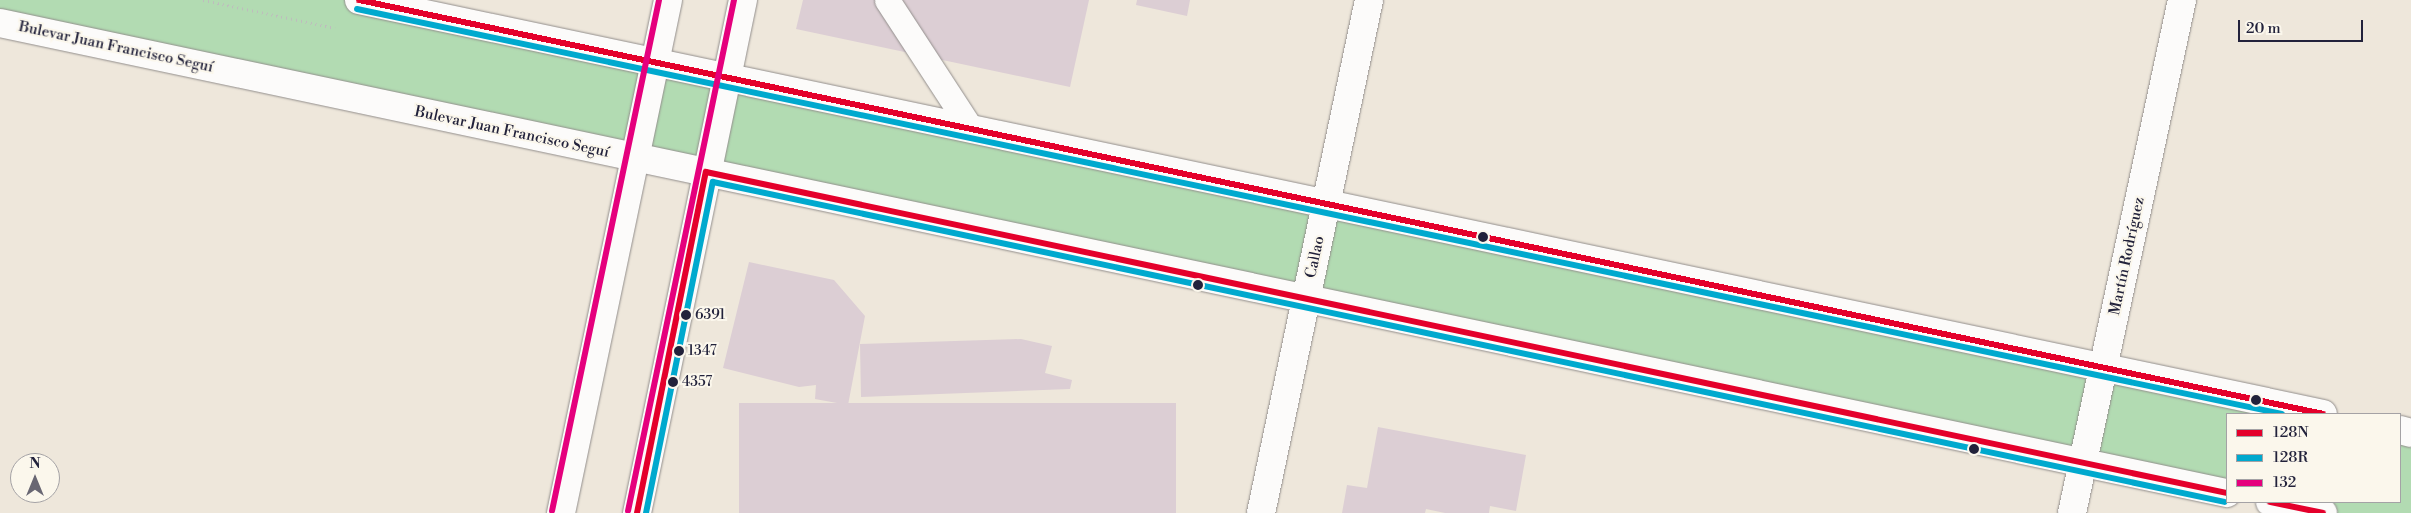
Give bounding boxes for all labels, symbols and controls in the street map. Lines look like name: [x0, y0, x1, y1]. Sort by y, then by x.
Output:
scale bar: [2241, 10, 2366, 42]
street label: Bulevar Juan Francisco Seguí: [17, 18, 215, 76]
text: 20 m: [2246, 19, 2281, 38]
street label: Bulevar Juan Francisco Seguí: [413, 103, 611, 161]
street label: Martín Rodríguez: [2106, 195, 2148, 317]
unlabelled marker: [1478, 232, 1488, 242]
street label: Callao: [1302, 234, 1328, 280]
unlabelled marker: [1193, 280, 1203, 290]
place label: 6391: [695, 307, 725, 323]
marker: 6391: [681, 310, 691, 320]
place label: 1347: [688, 343, 717, 359]
marker: 1347: [674, 346, 684, 356]
place label: 4357: [682, 374, 712, 390]
marker: 4357: [668, 377, 678, 387]
unlabelled marker: [2251, 395, 2261, 405]
legend: [2226, 413, 2401, 503]
text: 128N: [2273, 423, 2309, 442]
unlabelled marker: [1969, 444, 1979, 454]
text: 128R: [2273, 448, 2308, 467]
north arrow: [10, 453, 60, 503]
text: N: [29, 455, 41, 473]
text: 132: [2273, 473, 2296, 492]

